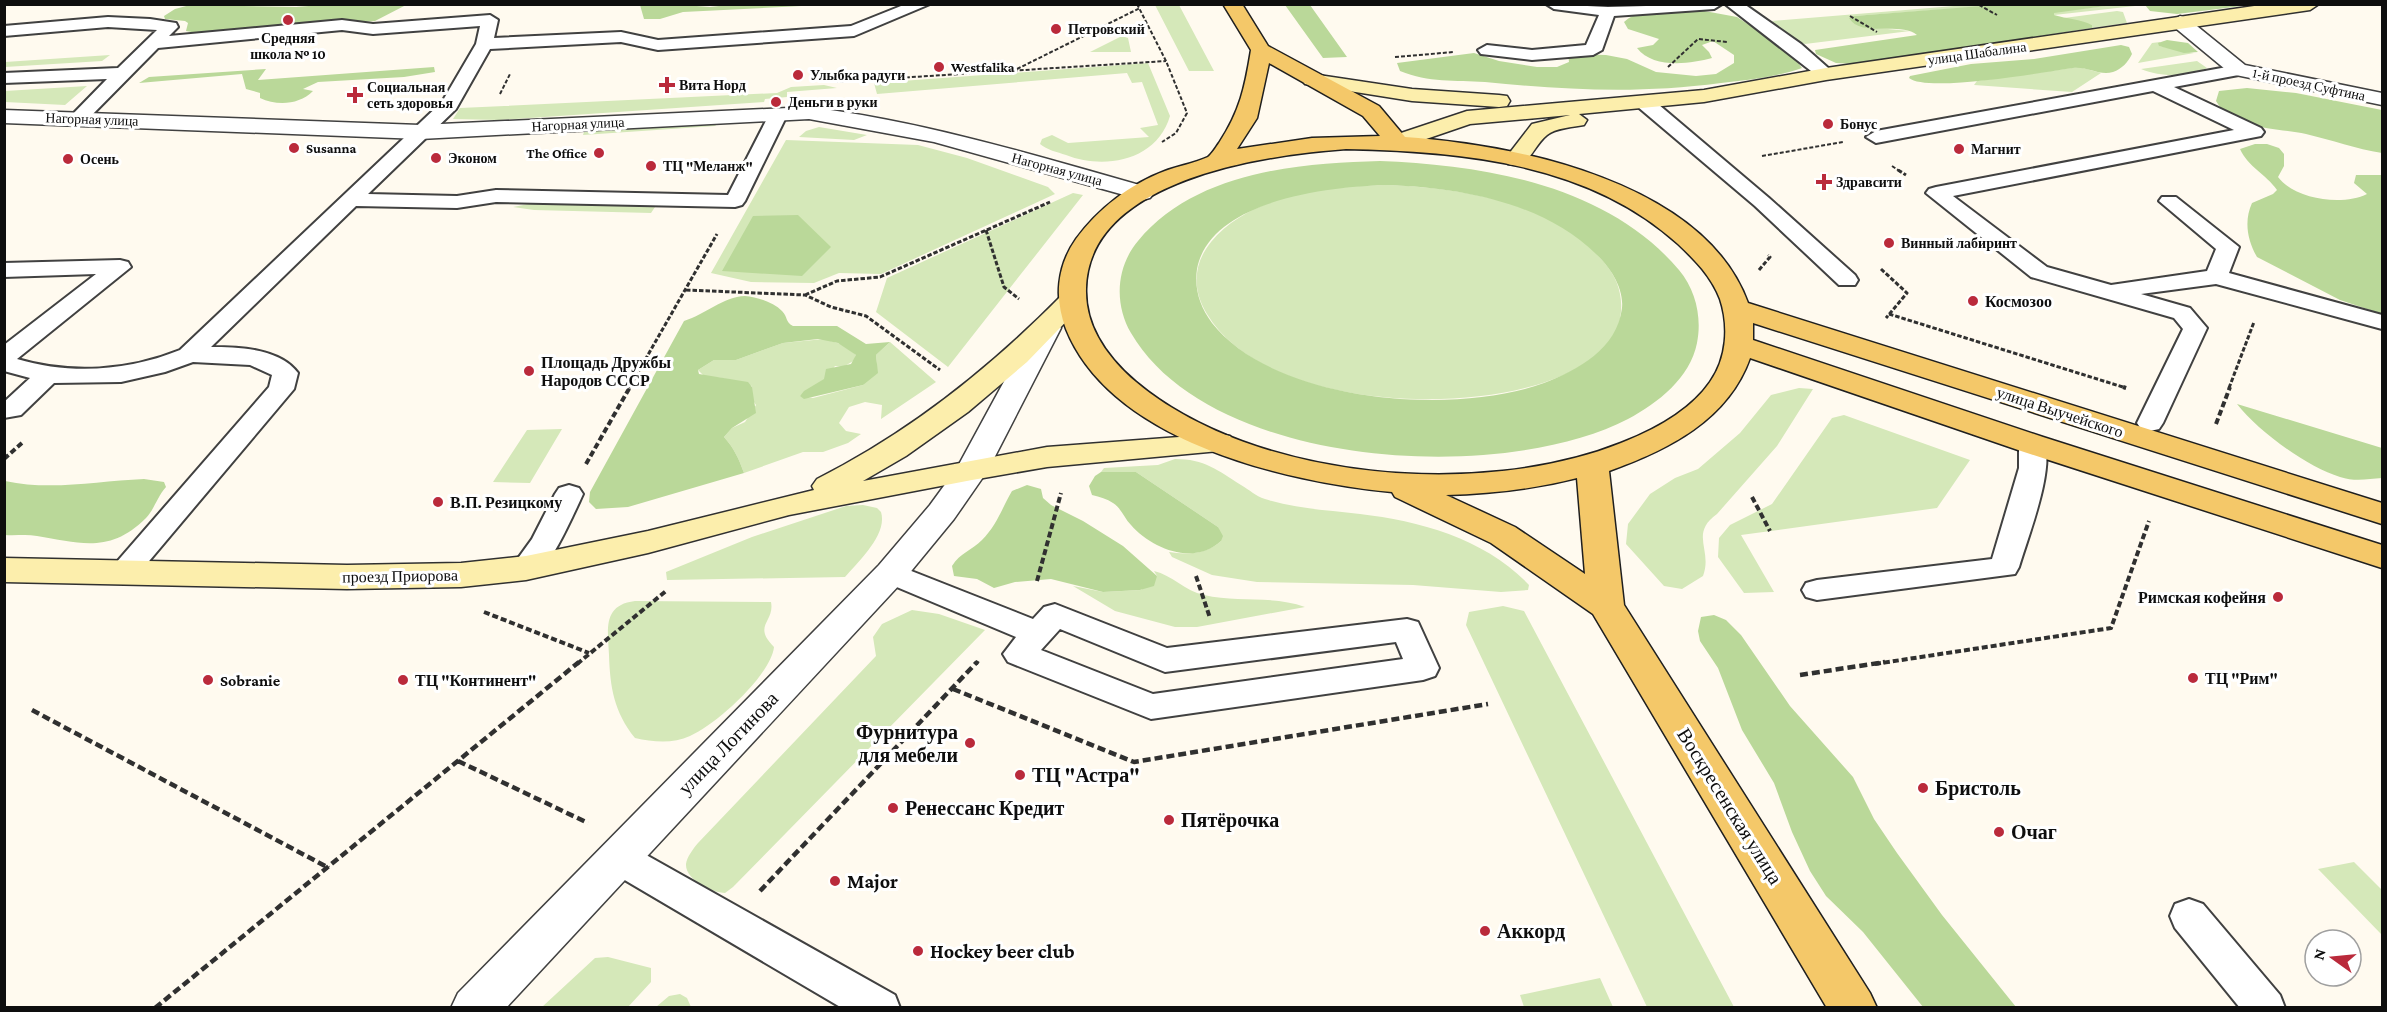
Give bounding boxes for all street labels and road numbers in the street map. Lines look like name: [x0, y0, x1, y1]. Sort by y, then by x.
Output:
street label: улица Шабалина: [1927, 38, 2028, 68]
street label: 1-й проезд Суфтина: [2251, 64, 2368, 104]
street label: Нагорная улица: [45, 109, 140, 129]
street label: Нагорная улица: [531, 114, 626, 134]
street label: Нагорная улица: [1010, 149, 1105, 189]
street label: улица Выучейского: [1994, 384, 2125, 441]
street label: проезд Приорова: [342, 566, 458, 587]
street label: улица Логинова: [674, 687, 783, 799]
street label: Воскресенская улица: [1672, 724, 1787, 889]

